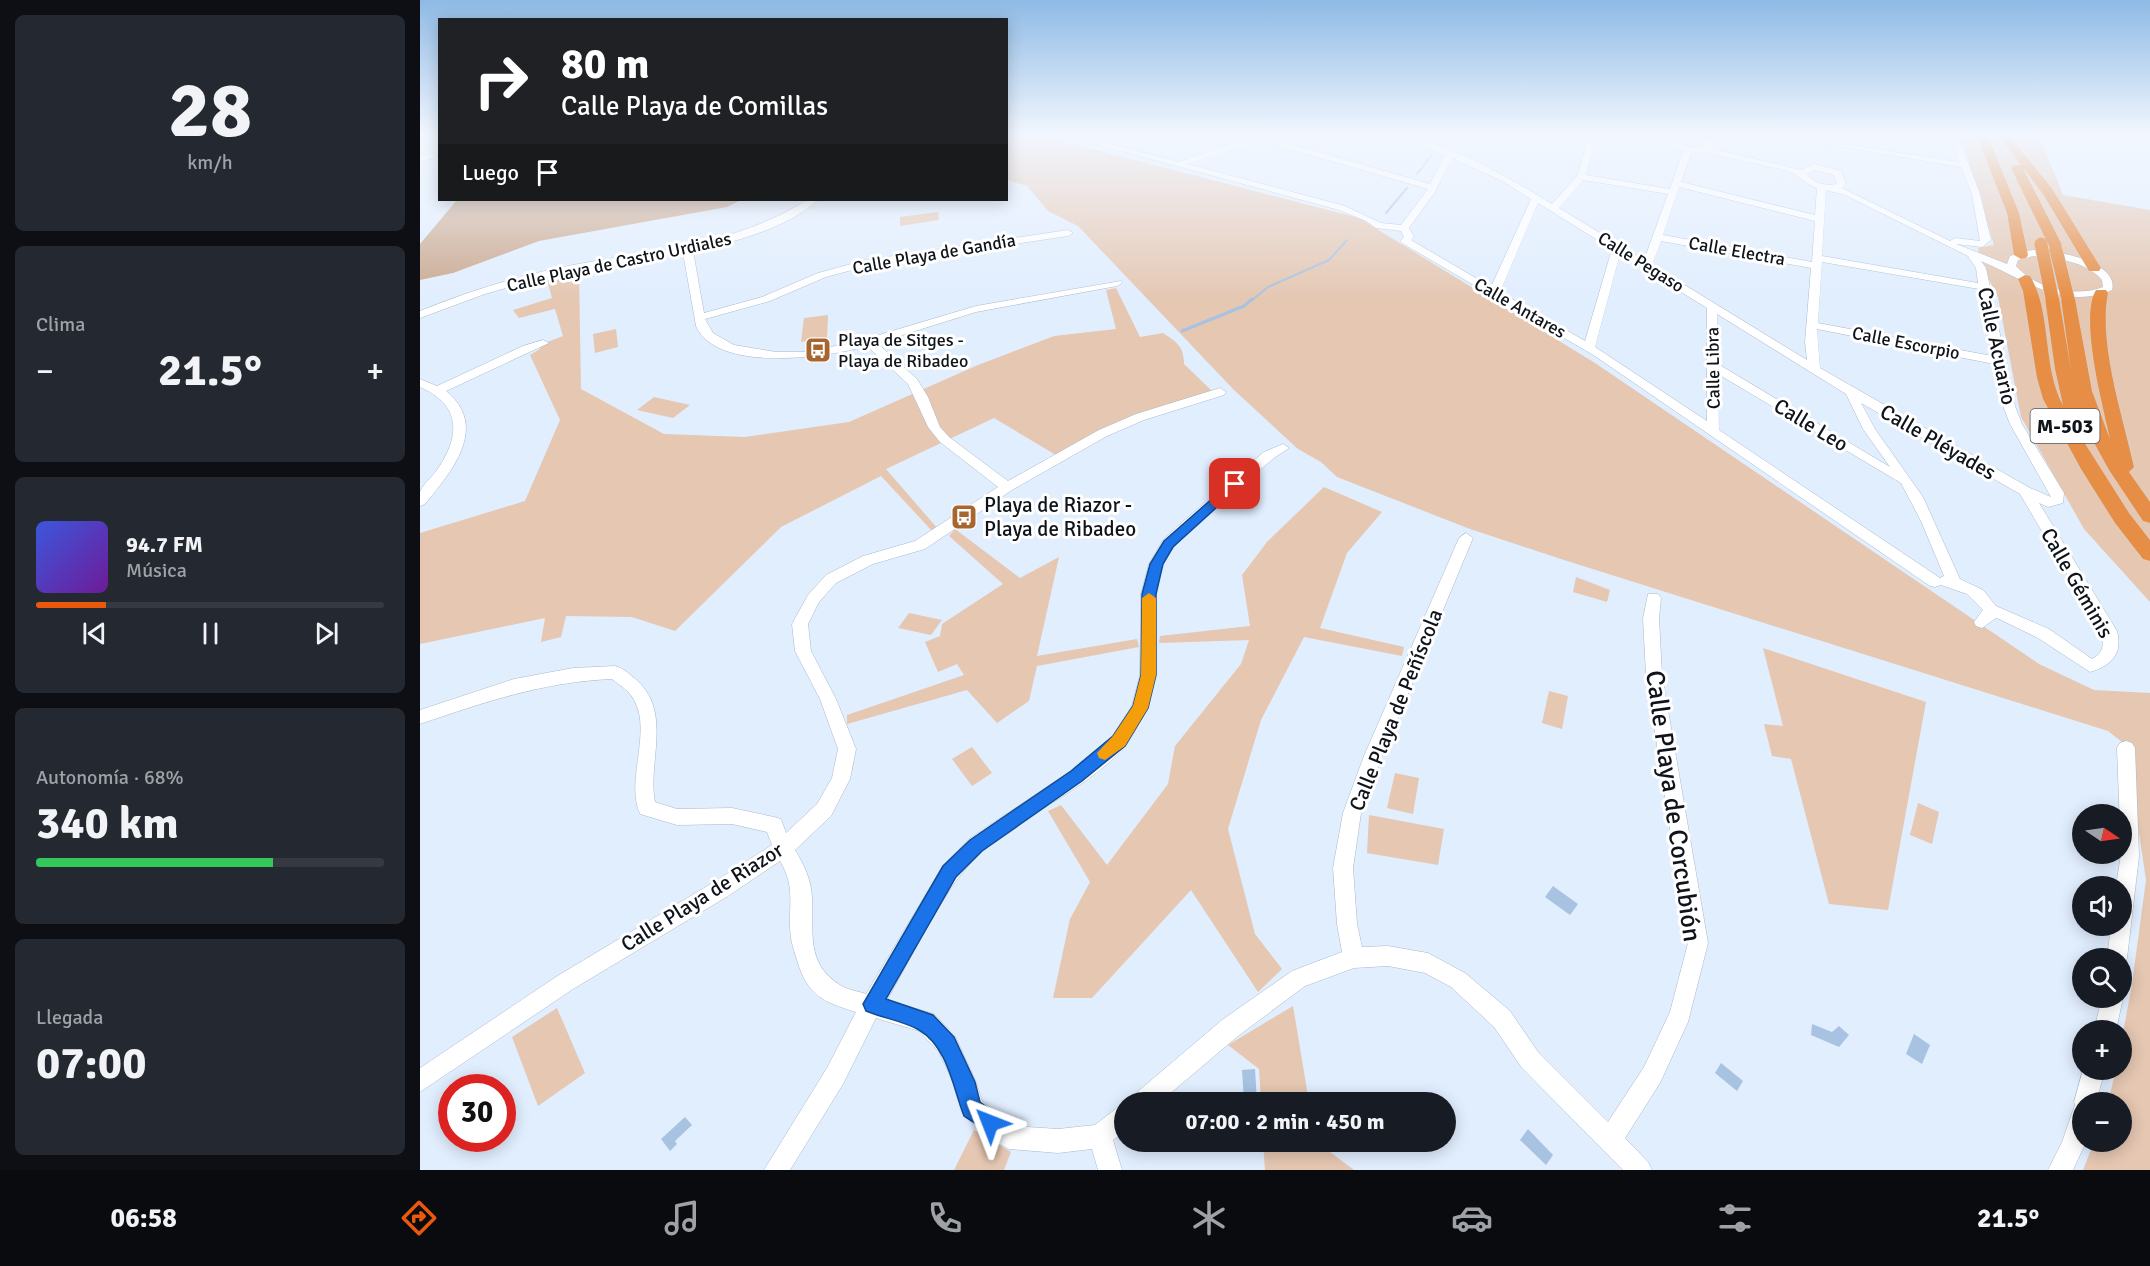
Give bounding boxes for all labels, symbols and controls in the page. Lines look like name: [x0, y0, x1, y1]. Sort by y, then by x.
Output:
text: 80 m: [561, 39, 650, 90]
icon: right: [462, 42, 540, 120]
text: 28: [168, 63, 252, 159]
text: Calle Playa de Comillas: [561, 90, 828, 123]
text: km/h: [187, 150, 233, 175]
icon: arrive: [531, 156, 564, 189]
text: Luego: [462, 159, 519, 186]
street label: Calle Playa de Castro Urdiales: [505, 227, 733, 297]
street label: Calle Pegaso: [1594, 227, 1688, 297]
street label: Calle Playa de Gandía: [851, 229, 1017, 279]
street label: Calle Electra: [1687, 232, 1787, 270]
street label: Calle Antares: [1470, 273, 1570, 343]
street label: Calle Acuario: [1972, 285, 2022, 407]
text: Clima: [36, 312, 85, 337]
street label: Calle Escorpio: [1850, 322, 1962, 364]
street label: Calle Libra: [1701, 327, 1725, 409]
place label: Playa de Sitges - Playa de Ribadeo: [838, 329, 968, 372]
bus stop icon: Playa de Sitges - Playa de Ribadeo: [803, 335, 833, 365]
text: 21.5°: [158, 343, 262, 398]
text: −: [36, 351, 54, 392]
text: +: [366, 351, 384, 392]
street label: Calle Leo: [1769, 393, 1853, 457]
street label: Calle Pléyades: [1876, 398, 2000, 486]
road number: M-503: [2030, 409, 2100, 443]
pin: [1209, 458, 1260, 509]
icon: arrive: [1218, 467, 1251, 500]
place label: Playa de Riazor - Playa de Ribadeo: [984, 492, 1136, 542]
bus stop icon: Playa de Riazor - Playa de Ribadeo: [949, 502, 979, 532]
street label: Calle Géminis: [2035, 523, 2119, 643]
text: 94.7 FM: [126, 531, 203, 558]
text: Música: [126, 558, 187, 583]
street label: Calle Playa de Peñíscola: [1344, 605, 1448, 815]
icon: previous: [78, 617, 111, 650]
icon: pause: [194, 617, 227, 650]
icon: next: [310, 617, 343, 650]
street label: Calle Playa de Corcubión: [1638, 668, 1708, 944]
text: Autonomía · 68%: [36, 765, 184, 790]
text: 340 km: [36, 796, 179, 851]
north arrow: [2072, 804, 2132, 864]
map controls: [2072, 804, 2132, 1152]
street label: Calle Playa de Riazor: [616, 836, 788, 957]
button: sound: [2072, 876, 2132, 936]
button: search: [2072, 948, 2132, 1008]
text: Llegada: [36, 1005, 103, 1030]
button: +: [2072, 1020, 2132, 1080]
text: 07:00: [36, 1036, 146, 1091]
speed limit sign: 30: [438, 1074, 516, 1152]
position arrow: [958, 1091, 1022, 1155]
button: −: [2072, 1092, 2132, 1152]
text: 07:00 · 2 min · 450 m: [1185, 1108, 1385, 1135]
icon: directions: [398, 1197, 440, 1239]
icon: music: [661, 1197, 703, 1239]
icon: phone: [924, 1197, 966, 1239]
icon: climate: [1188, 1197, 1230, 1239]
icon: car: [1451, 1197, 1493, 1239]
icon: filters: [1714, 1197, 1756, 1239]
text: 06:58: [111, 1202, 177, 1235]
text: 21.5°: [1977, 1202, 2039, 1235]

